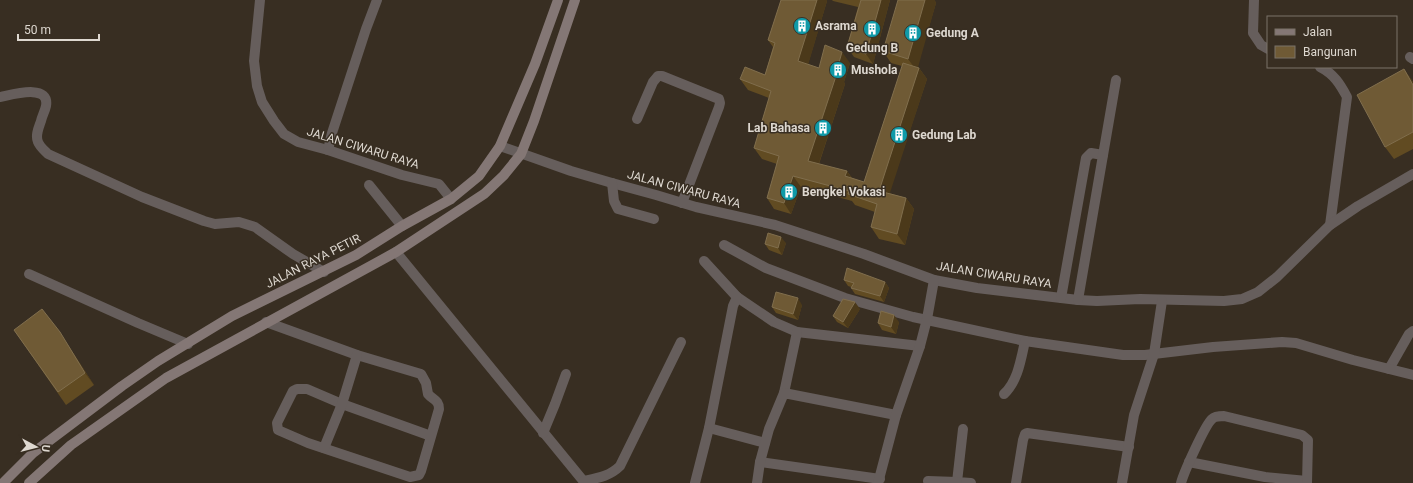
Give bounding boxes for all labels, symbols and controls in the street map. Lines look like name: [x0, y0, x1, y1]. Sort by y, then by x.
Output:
scale bar: [18, 16, 99, 42]
building icon: Asrama: [792, 16, 812, 36]
legend: [1267, 16, 1397, 68]
place label: Asrama: [815, 19, 857, 33]
building icon: Gedung B: [862, 19, 882, 39]
text: 50 m: [24, 23, 51, 37]
building icon: Gedung A: [903, 23, 923, 43]
text: Jalan: [1303, 25, 1332, 39]
place label: Gedung A: [926, 26, 980, 40]
place label: Gedung B: [846, 41, 899, 55]
text: Bangunan: [1303, 45, 1357, 59]
building icon: Mushola: [828, 60, 848, 80]
place label: Mushola: [851, 63, 898, 77]
building icon: Lab Bahasa: [813, 118, 833, 138]
place label: Lab Bahasa: [748, 121, 811, 135]
street label: JALAN CIWARU RAYA: [305, 124, 421, 172]
building icon: Gedung Lab: [889, 125, 909, 145]
place label: Gedung Lab: [912, 128, 977, 142]
street label: JALAN CIWARU RAYA: [626, 167, 742, 211]
building icon: Bengkel Vokasi: [779, 182, 799, 202]
place label: Bengkel Vokasi: [802, 185, 885, 199]
street label: JALAN RAYA PETIR: [263, 231, 363, 291]
street label: JALAN CIWARU RAYA: [935, 259, 1053, 291]
north arrow: [16, 427, 56, 467]
text: U: [39, 444, 52, 453]

